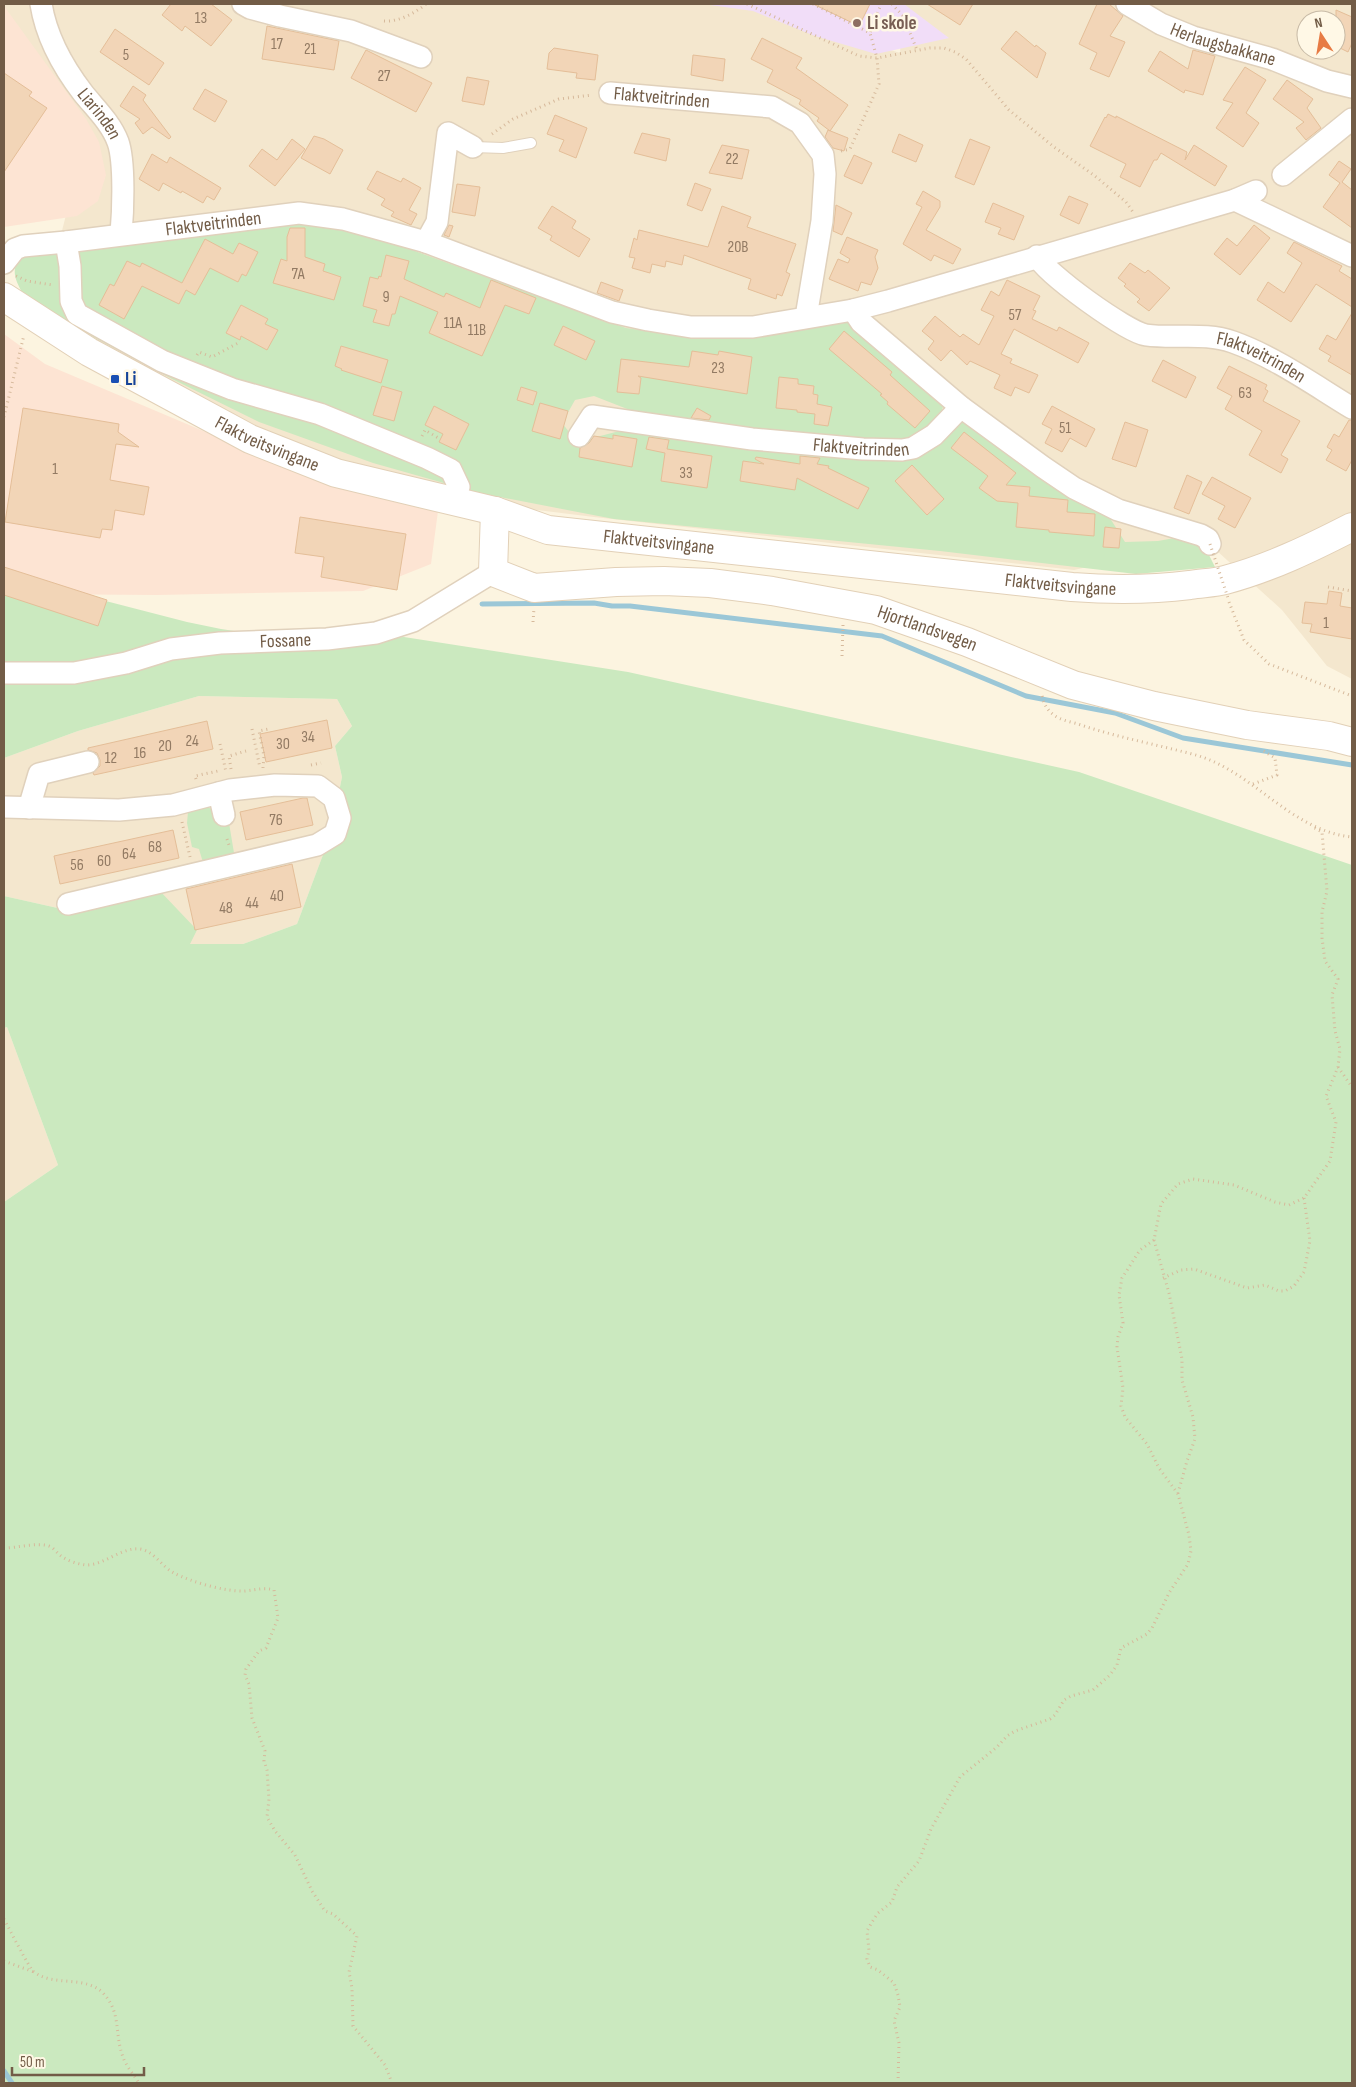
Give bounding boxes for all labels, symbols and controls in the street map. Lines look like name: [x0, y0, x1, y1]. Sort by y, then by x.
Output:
house number: 13: [195, 9, 207, 28]
north arrow: [1296, 10, 1346, 60]
place label: Li skole: [867, 12, 917, 35]
text: N: [1313, 14, 1324, 32]
marker: Li skole: [851, 17, 863, 29]
street label: Herlaugsbakkane: [1167, 18, 1278, 71]
house number: 17: [271, 35, 284, 54]
house number: 21: [304, 40, 317, 59]
house number: 5: [123, 46, 129, 65]
house number: 27: [377, 67, 391, 86]
street label: Flaktveitrinden: [613, 82, 711, 113]
street label: Liarinden: [72, 84, 127, 143]
house number: 22: [725, 150, 739, 169]
street label: Flaktveitrinden: [164, 206, 263, 241]
house number: 20B: [728, 238, 748, 257]
house number: 7A: [292, 265, 305, 284]
house number: 9: [382, 288, 390, 307]
house number: 57: [1009, 306, 1022, 325]
house number: 11A: [444, 314, 462, 333]
house number: 11B: [468, 321, 486, 340]
street label: Flaktveitrinden: [1215, 327, 1310, 388]
house number: 23: [711, 359, 725, 378]
place label: Li: [125, 368, 136, 391]
marker: Li: [109, 373, 121, 385]
house number: 63: [1238, 384, 1252, 403]
street label: Flaktveitsvingane: [211, 411, 323, 477]
house number: 51: [1059, 419, 1071, 438]
street label: Flaktveitrinden: [812, 433, 911, 461]
house number: 1: [52, 460, 58, 479]
house number: 33: [679, 464, 693, 483]
street label: Flaktveitsvingane: [602, 525, 716, 560]
street label: Flaktveitsvingane: [1004, 568, 1116, 601]
street label: Hjortlandsvegen: [874, 600, 981, 656]
house number: 1: [1323, 614, 1329, 633]
street label: Fossane: [259, 628, 312, 653]
house number: 34: [301, 728, 315, 747]
house number: 24: [185, 732, 199, 751]
house number: 30: [276, 735, 290, 754]
house number: 20: [158, 737, 172, 756]
house number: 16: [134, 744, 146, 763]
house number: 12: [105, 749, 117, 768]
house number: 76: [269, 811, 283, 830]
house number: 68: [148, 838, 162, 857]
house number: 64: [122, 845, 136, 864]
house number: 60: [97, 852, 111, 871]
house number: 56: [70, 856, 84, 875]
house number: 40: [270, 887, 284, 906]
house number: 44: [245, 894, 259, 913]
house number: 48: [219, 899, 233, 918]
scale bar: [12, 2044, 145, 2076]
text: 50 m: [20, 2053, 45, 2072]

